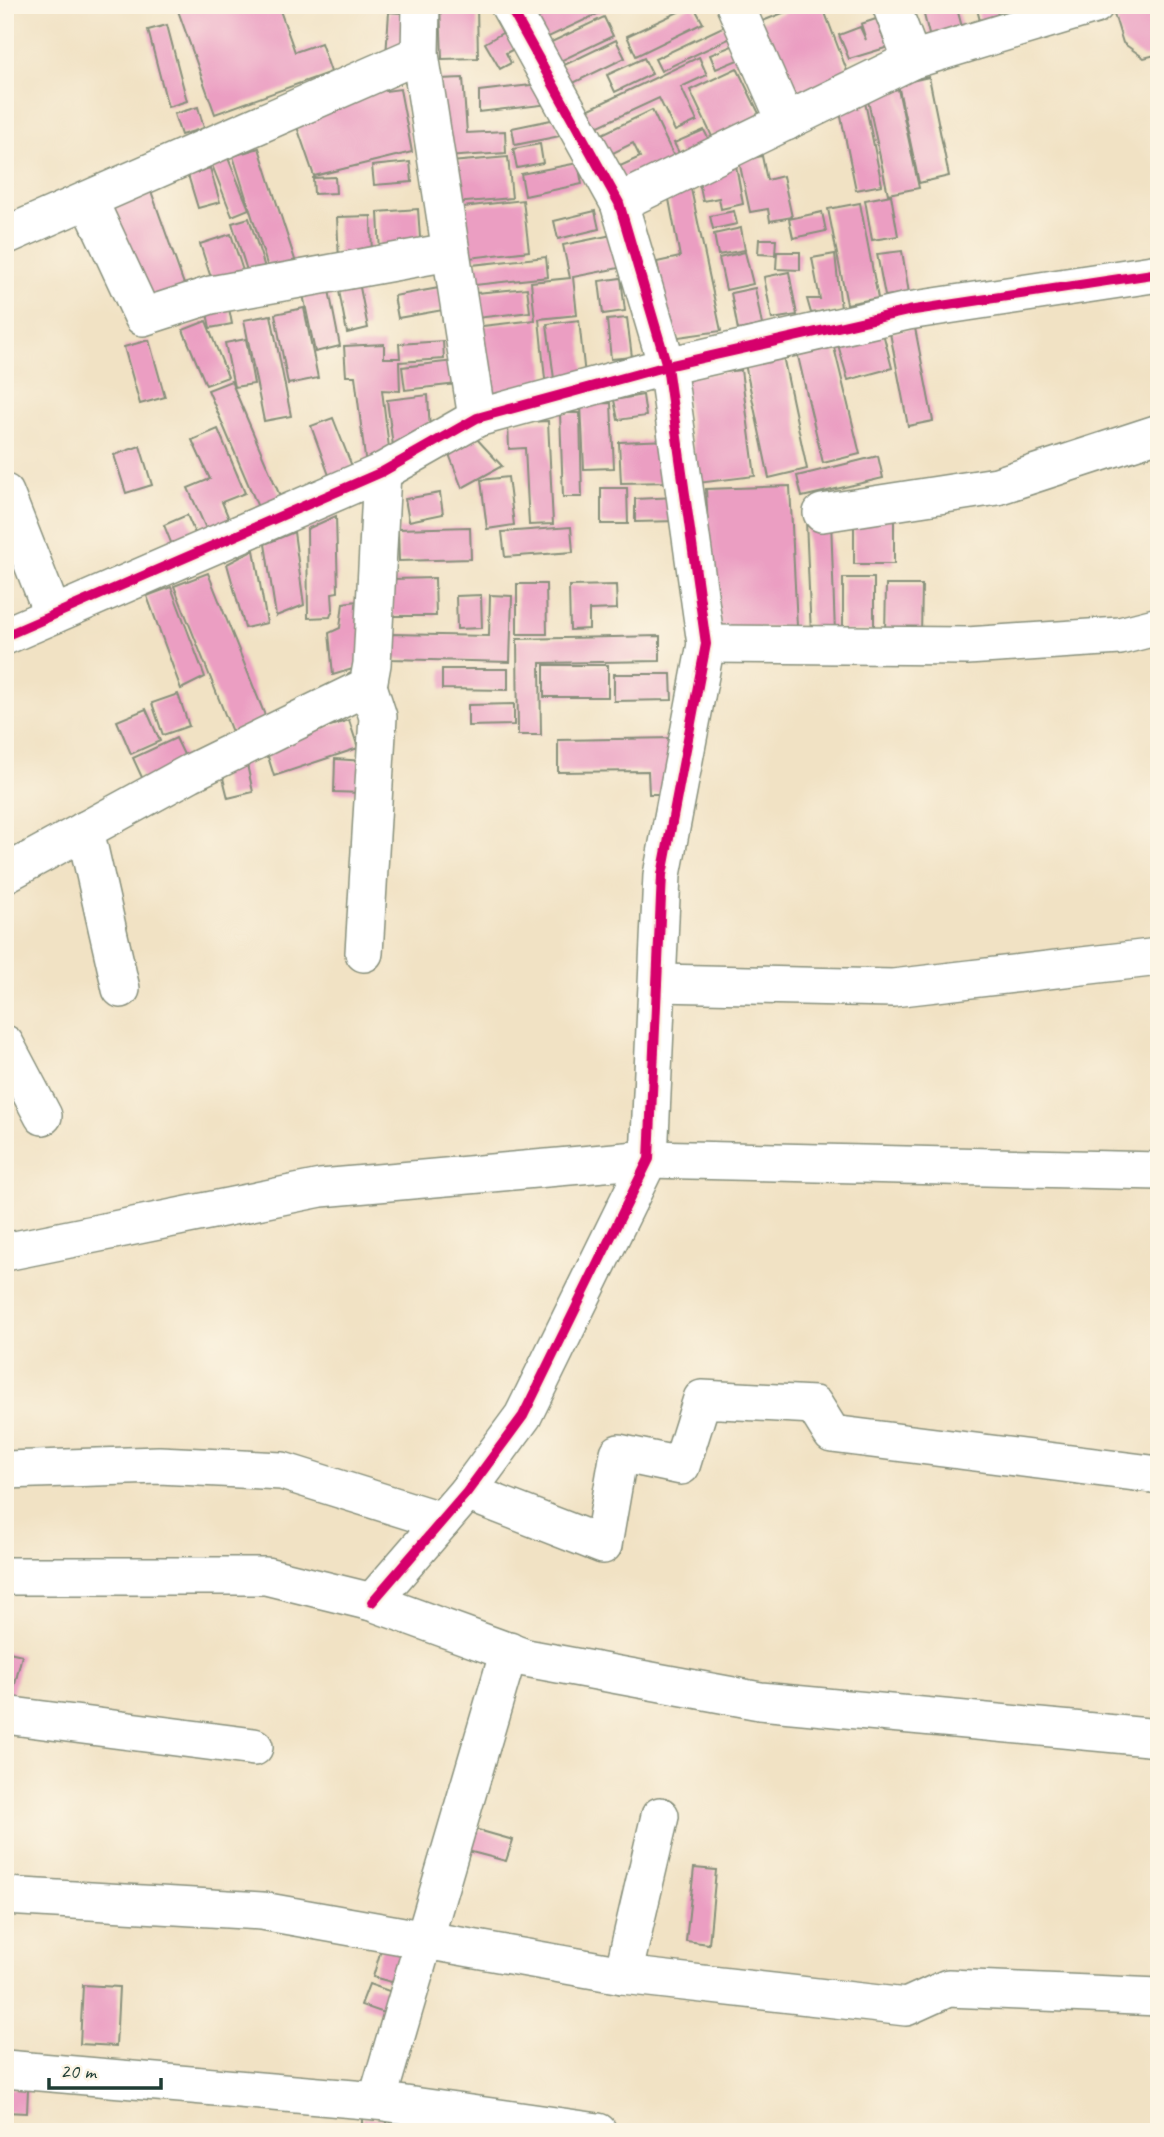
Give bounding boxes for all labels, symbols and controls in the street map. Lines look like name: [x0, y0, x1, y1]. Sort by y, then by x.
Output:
scale bar: [49, 2046, 161, 2090]
text: 20 m: [60, 2058, 98, 2084]

